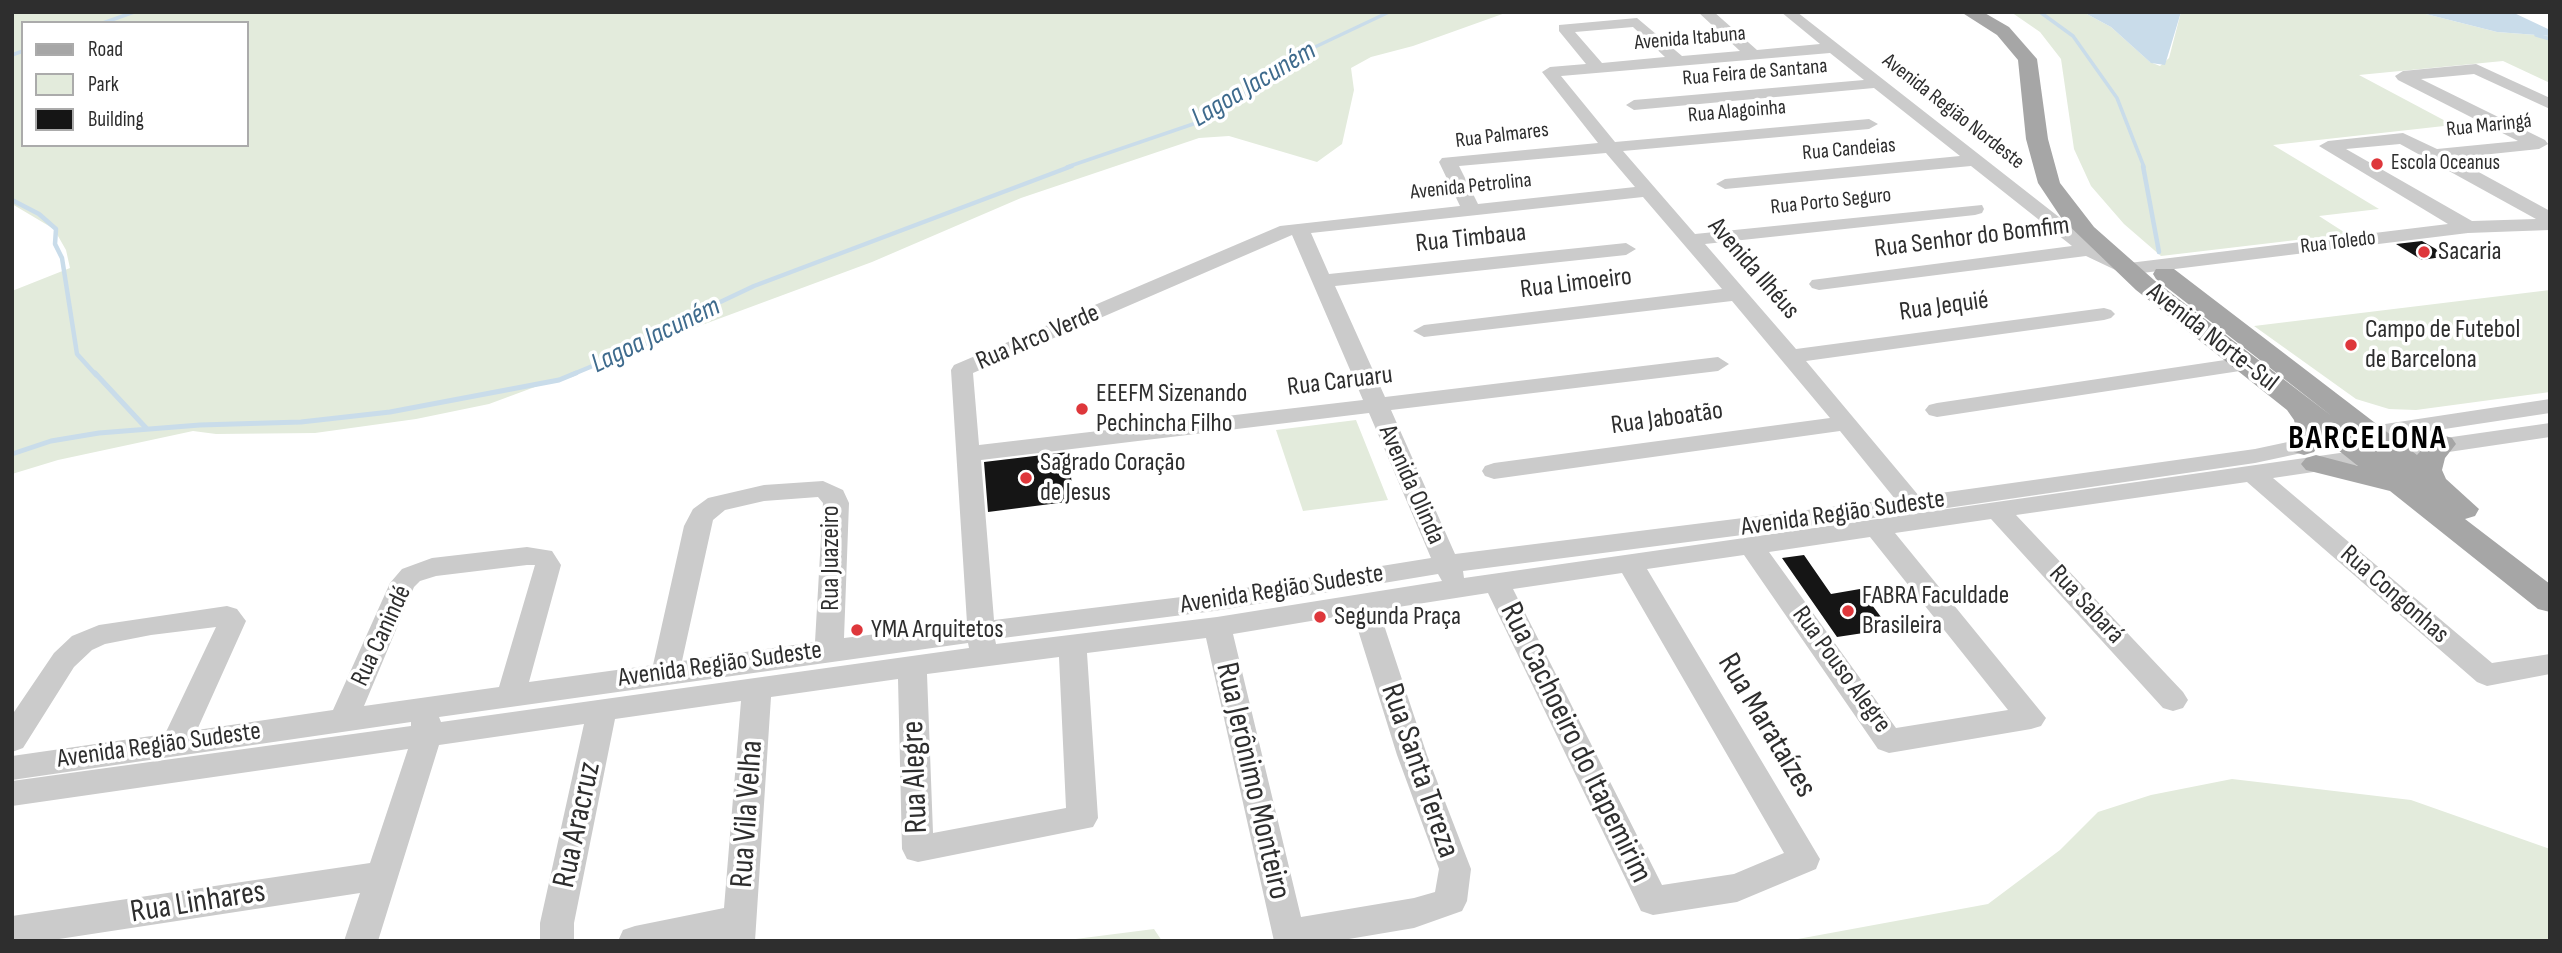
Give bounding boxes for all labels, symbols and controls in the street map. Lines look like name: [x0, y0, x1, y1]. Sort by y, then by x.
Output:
legend: [21, 21, 248, 147]
street label: Avenida Itabuna: [1633, 22, 1747, 56]
water label: Lagoa Jacuném: [1186, 35, 1322, 135]
text: Road: [88, 37, 123, 62]
street label: Avenida Região Nordeste: [1877, 49, 2029, 175]
street label: Rua Feira de Santana: [1682, 54, 1828, 92]
text: Park: [88, 72, 119, 97]
street label: Rua Alagoinha: [1687, 95, 1787, 129]
text: Building: [88, 107, 144, 132]
street label: Rua Maringá: [2445, 109, 2533, 143]
street label: Rua Palmares: [1454, 118, 1550, 154]
street label: Rua Candeias: [1801, 133, 1897, 167]
place label: Escola Oceanus: [2391, 151, 2500, 177]
marker: Escola Oceanus: [2369, 156, 2385, 172]
street label: Avenida Petrolina: [1409, 168, 1533, 206]
street label: Rua Porto Seguro: [1769, 183, 1893, 221]
street label: Rua Senhor do Bomfim: [1873, 211, 2071, 265]
street label: Avenida Ilhéus: [1701, 212, 1805, 326]
street label: Rua Timbaua: [1414, 218, 1528, 260]
street label: Rua Toledo: [2299, 226, 2377, 260]
place label: Sacaria: [2438, 236, 2502, 268]
marker: Sacaria: [2416, 244, 2432, 260]
street label: Rua Limoeiro: [1518, 262, 1634, 306]
street label: Avenida Norte-Sul: [2140, 277, 2284, 399]
street label: Rua Jequié: [1897, 285, 1991, 329]
water label: Lagoa Jacuném: [586, 290, 726, 382]
street label: Rua Arco Verde: [972, 298, 1104, 378]
place label: Campo de Futebol de Barcelona: [2365, 314, 2520, 376]
marker: Campo de Futebol de Barcelona: [2343, 337, 2359, 353]
street label: Rua Caruaru: [1286, 360, 1394, 404]
place label: EEEFM Sizenando Pechincha Filho: [1096, 378, 1247, 440]
street label: Rua Jaboatão: [1609, 396, 1725, 442]
marker: EEEFM Sizenando Pechincha Filho: [1074, 401, 1090, 417]
district label: BARCELONA: [2289, 420, 2447, 460]
street label: Avenida Olinda: [1371, 421, 1451, 549]
place label: Sagrado Coração de Jesus: [1040, 447, 1185, 508]
marker: Sagrado Coração de Jesus: [1018, 470, 1034, 486]
street label: Avenida Região Sudeste: [1739, 484, 1947, 544]
street label: Rua Juazeiro: [815, 505, 847, 611]
street label: Rua Congonhas: [2333, 539, 2455, 651]
street label: Avenida Região Sudeste: [1178, 559, 1386, 621]
street label: Rua Sabará: [2042, 559, 2130, 651]
place label: FABRA Faculdade Brasileira: [1862, 580, 2009, 642]
street label: Rua Canindé: [345, 581, 419, 691]
street label: Rua Cachoeiro do Itapemirim: [1490, 597, 1660, 889]
place label: Segunda Praça: [1334, 601, 1461, 633]
street label: Rua Pouso Alegre: [1785, 601, 1897, 739]
marker: FABRA Faculdade Brasileira: [1840, 603, 1856, 619]
marker: Segunda Praça: [1312, 609, 1328, 625]
place label: YMA Arquitetos: [871, 614, 1004, 646]
marker: YMA Arquitetos: [849, 622, 865, 638]
street label: Avenida Região Sudeste: [616, 635, 824, 695]
street label: Rua Marataízes: [1708, 647, 1824, 805]
street label: Rua Jerônimo Monteiro: [1206, 659, 1298, 903]
street label: Rua Santa Tereza: [1371, 679, 1467, 863]
street label: Avenida Região Sudeste: [55, 716, 263, 776]
street label: Rua Alegre: [895, 720, 937, 834]
street label: Rua Vila Velha: [724, 739, 772, 889]
street label: Rua Aracruz: [546, 759, 610, 891]
street label: Rua Linhares: [128, 873, 268, 933]

